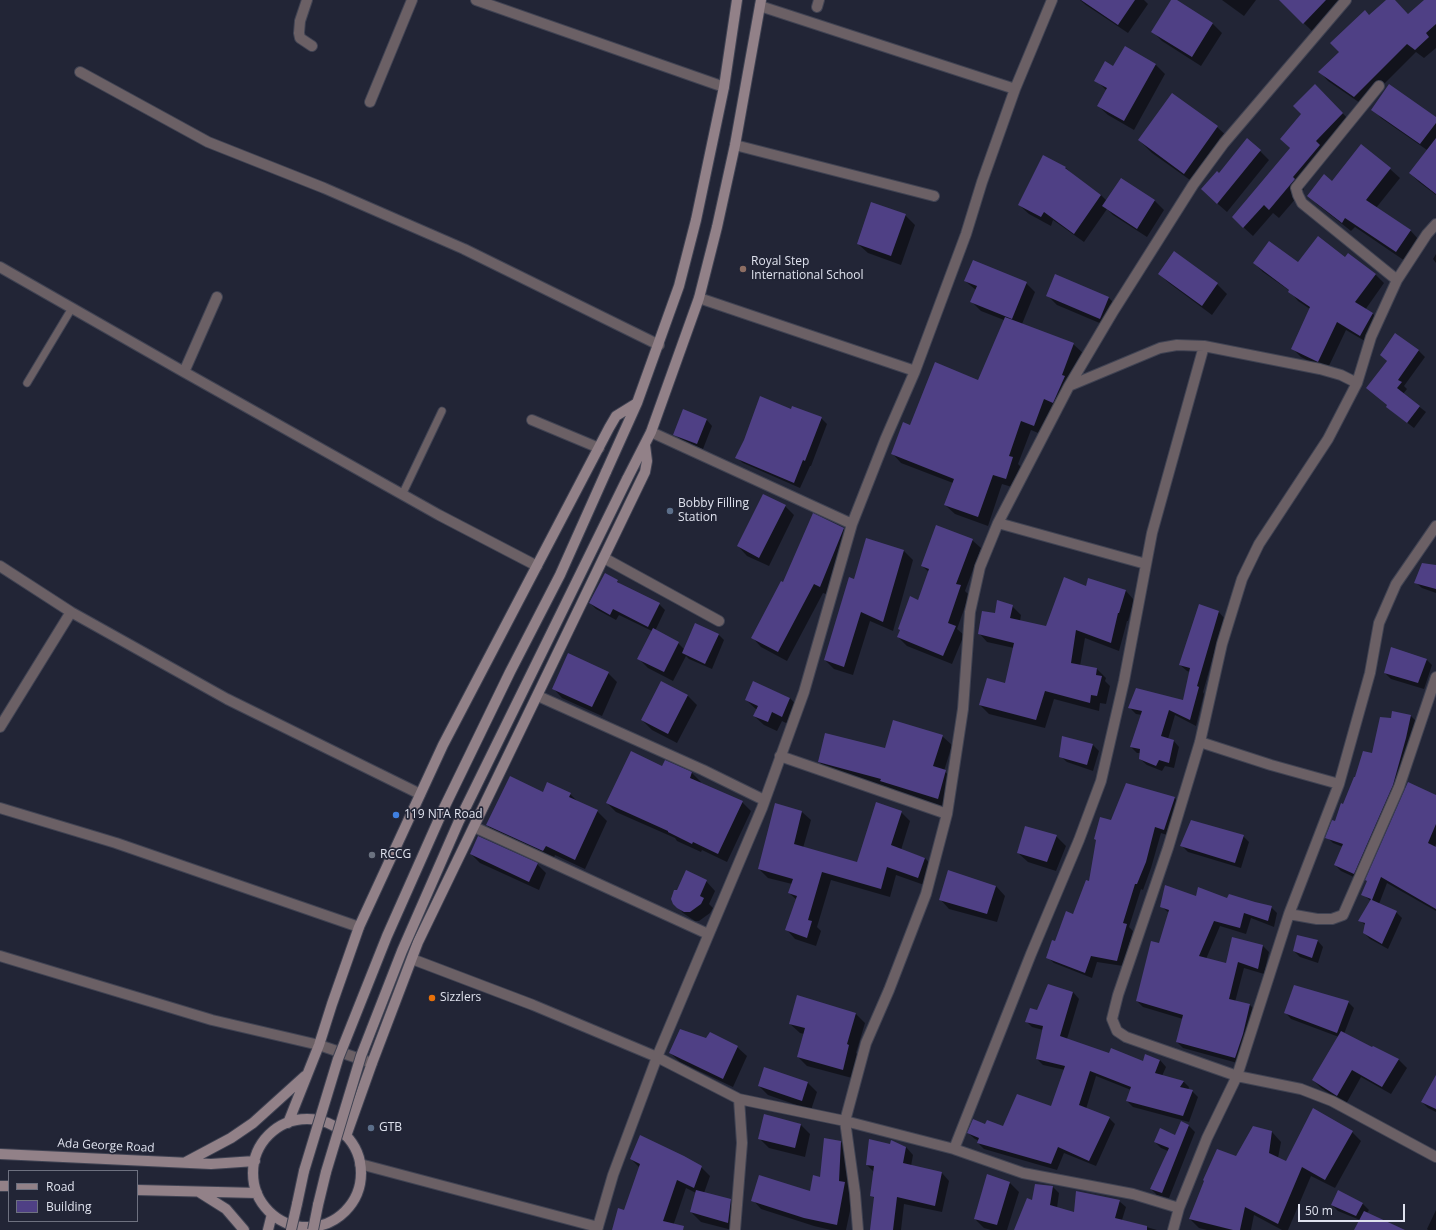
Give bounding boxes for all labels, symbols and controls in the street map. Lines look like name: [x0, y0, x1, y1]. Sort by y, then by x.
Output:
place label: Royal Step International School: [751, 255, 864, 283]
marker: Royal Step International School: [738, 264, 748, 274]
place label: Bobby Filling Station: [678, 497, 749, 525]
marker: Bobby Filling Station: [665, 506, 675, 516]
place label: 119 NTA Road: [404, 808, 483, 822]
marker: 119 NTA Road: [391, 810, 401, 820]
place label: RCCG: [380, 848, 411, 862]
marker: RCCG: [367, 850, 377, 860]
place label: Sizzlers: [440, 991, 481, 1005]
marker: Sizzlers: [427, 993, 437, 1003]
place label: GTB: [379, 1121, 402, 1135]
marker: GTB: [366, 1123, 376, 1133]
street label: Ada George Road: [57, 1136, 155, 1156]
legend: [8, 1170, 138, 1222]
text: Road: [46, 1178, 75, 1195]
scale bar: [1300, 1196, 1407, 1222]
text: Building: [46, 1198, 91, 1215]
text: 50 m: [1305, 1202, 1333, 1219]

